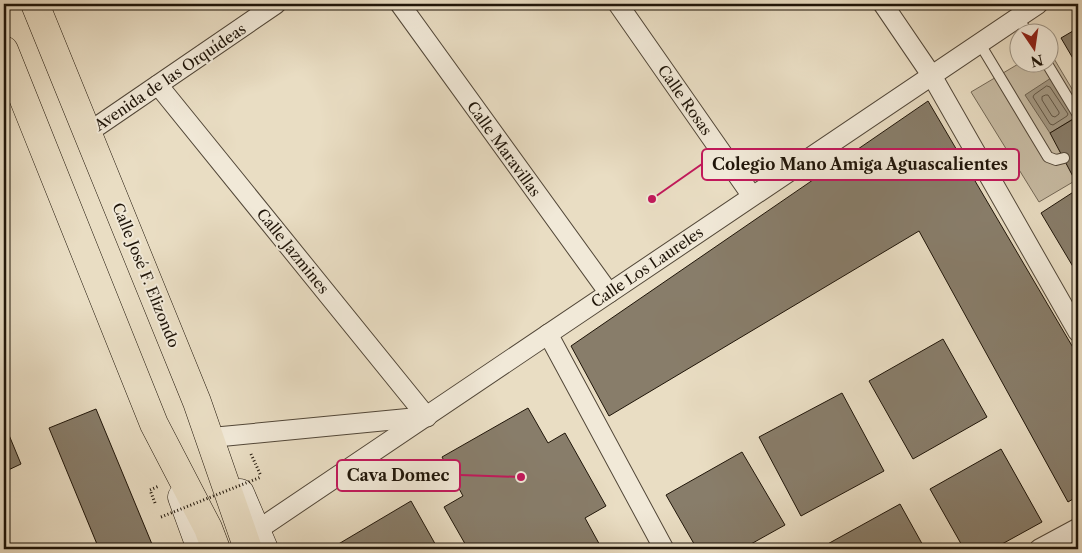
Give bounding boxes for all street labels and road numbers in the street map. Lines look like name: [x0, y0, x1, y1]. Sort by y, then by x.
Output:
street label: Avenida de las Orquídeas: [90, 19, 250, 135]
street label: Calle Rosas: [654, 61, 716, 139]
street label: Calle Maravillas: [463, 97, 545, 201]
street label: Calle José F. Elizondo: [108, 200, 184, 350]
street label: Calle Jazmines: [253, 204, 333, 298]
street label: Calle Los Laureles: [587, 222, 707, 312]

